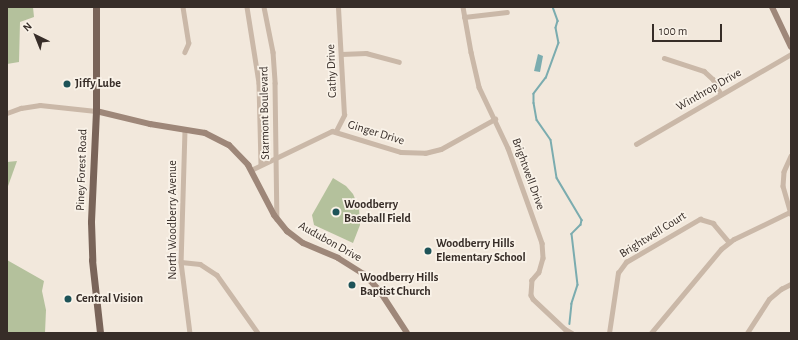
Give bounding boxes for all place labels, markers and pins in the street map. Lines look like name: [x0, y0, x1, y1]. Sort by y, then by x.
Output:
place label: Jiffy Lube: [75, 77, 121, 91]
marker: Jiffy Lube: [62, 79, 72, 89]
place label: Woodberry Baseball Field: [344, 198, 411, 226]
marker: Woodberry Baseball Field: [331, 207, 341, 217]
place label: Woodberry Hills Elementary School: [436, 237, 526, 265]
marker: Woodberry Hills Elementary School: [423, 246, 433, 256]
place label: Woodberry Hills Baptist Church: [360, 271, 438, 299]
marker: Woodberry Hills Baptist Church: [347, 280, 357, 290]
place label: Central Vision: [76, 292, 143, 306]
marker: Central Vision: [63, 294, 73, 304]

